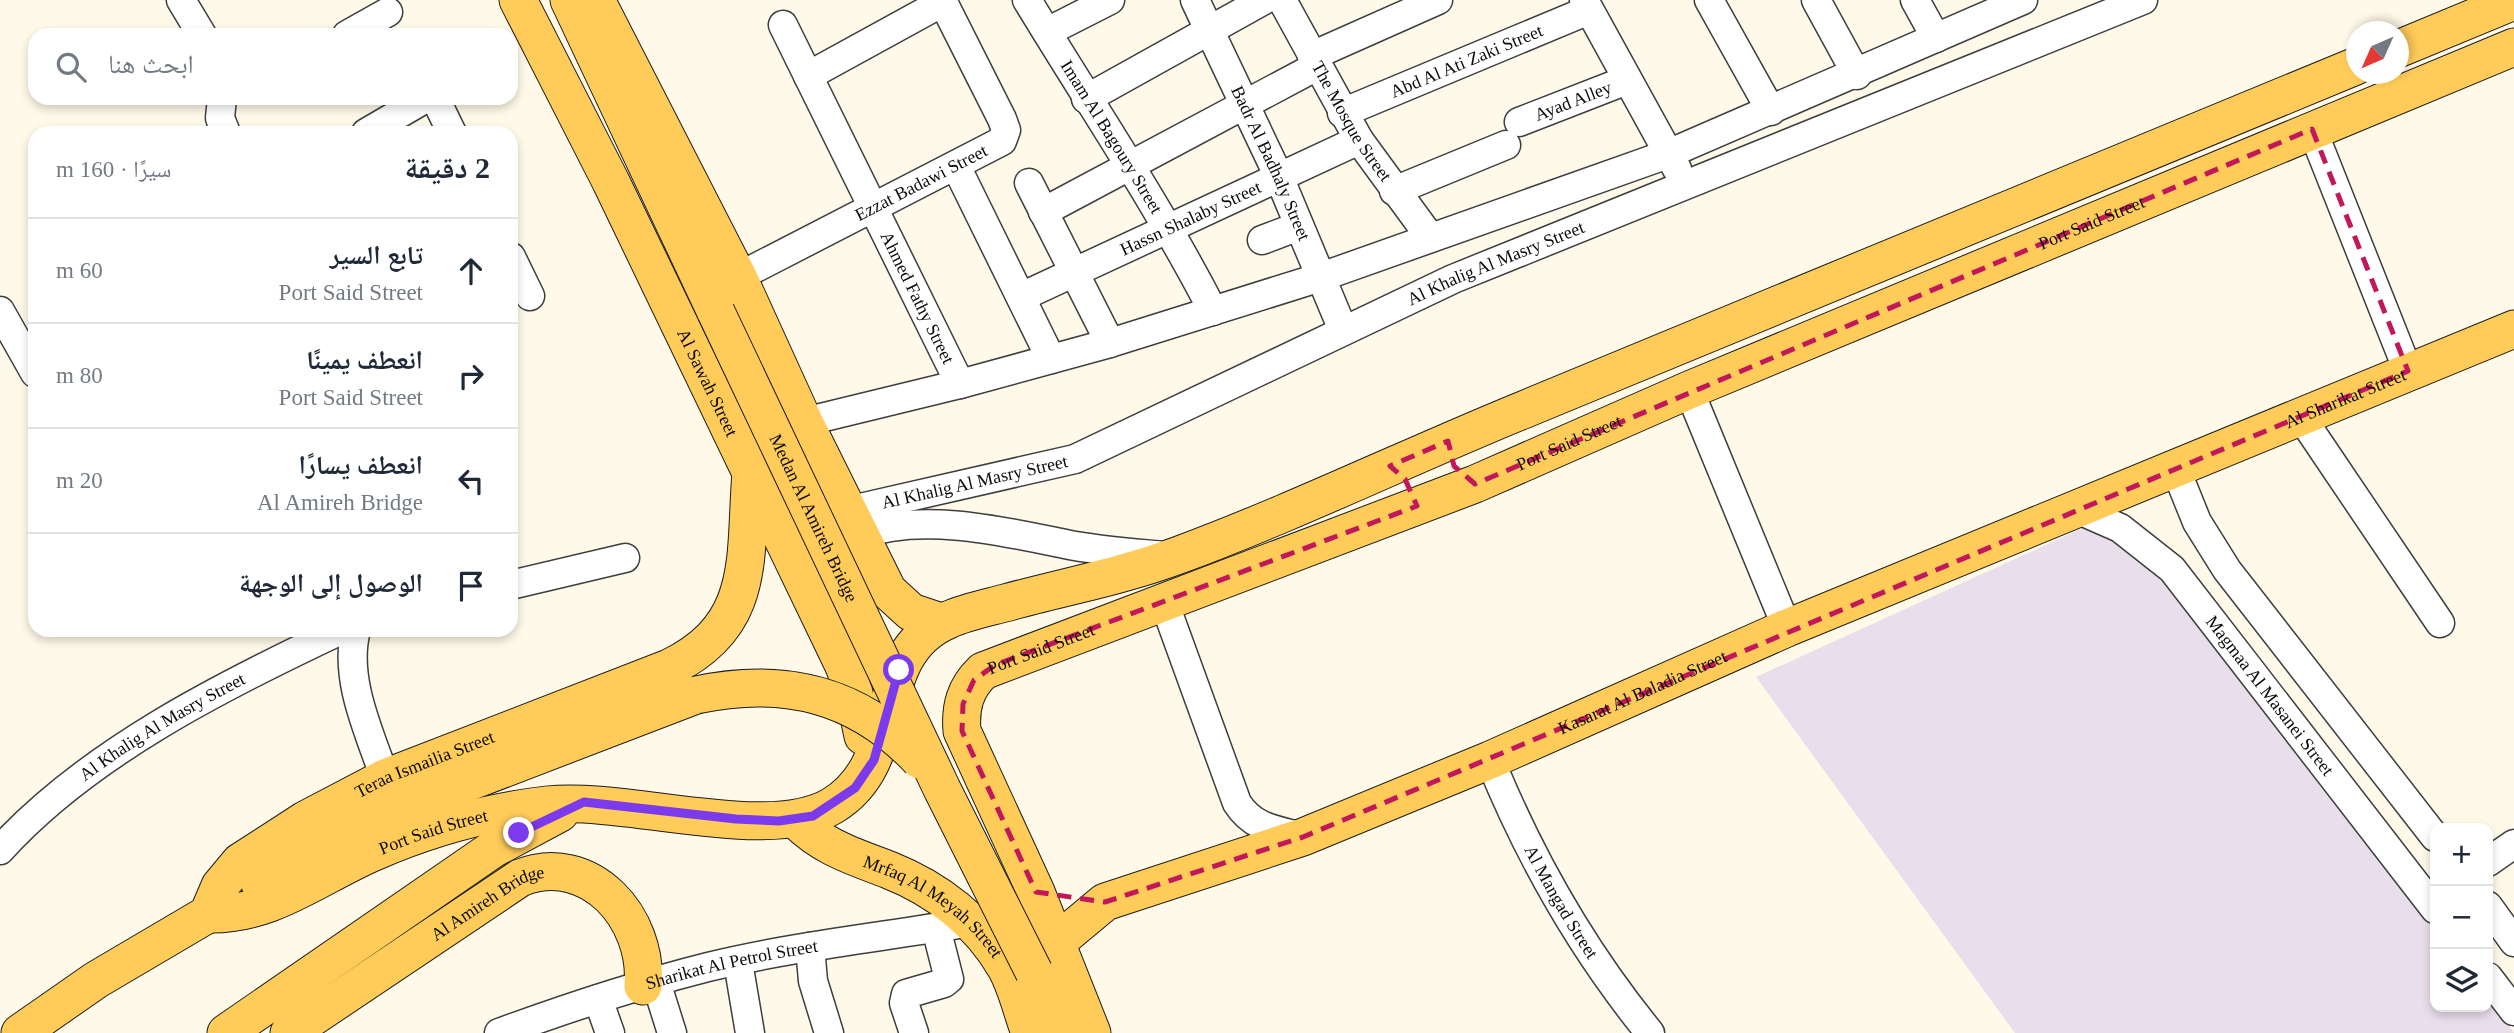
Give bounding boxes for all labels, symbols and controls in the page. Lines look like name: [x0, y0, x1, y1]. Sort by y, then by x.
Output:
street label: Abd Al Ati Zaki Street: [1387, 20, 1546, 102]
north arrow: [2346, 21, 2409, 84]
search box: [28, 28, 518, 105]
icon: search: [52, 48, 90, 86]
text: ابحث هنا: [108, 50, 194, 79]
street label: Imam Al Bagoury Street: [1057, 57, 1167, 217]
street label: The Mosque Street: [1308, 58, 1396, 185]
street label: Ayad Alley: [1532, 77, 1614, 125]
street label: Badr Al Badhaly Street: [1227, 83, 1314, 243]
street label: Ezzat Badawi Street: [852, 140, 991, 225]
text: 2 دقيقة: [405, 151, 490, 184]
text: سيرًا · 160 m: [56, 157, 171, 182]
street label: Hassn Shalaby Street: [1117, 177, 1264, 260]
street label: Port Said Street: [2036, 192, 2148, 254]
street label: Al Khalig Al Masry Street: [1404, 217, 1587, 309]
street label: Ahmed Fathy Street: [876, 228, 958, 367]
text: تابع السير: [330, 241, 423, 270]
icon: ahead: [452, 252, 490, 290]
text: 60 m: [56, 258, 103, 283]
text: Port Said Street: [279, 280, 423, 305]
street label: Al Sawah Street: [673, 326, 742, 440]
text: انعطف يمينًا: [306, 346, 423, 375]
icon: right: [452, 357, 490, 395]
text: 80 m: [56, 363, 103, 388]
street label: Al Sharikat Street: [2282, 365, 2409, 432]
text: Port Said Street: [279, 385, 423, 410]
street label: Port Said Street: [1513, 411, 1625, 475]
street label: Medan Al Amireh Bridge: [765, 431, 862, 605]
text: انعطف يسارًا: [299, 451, 423, 480]
street label: Al Khalig Al Masry Street: [880, 451, 1070, 513]
icon: left: [452, 462, 490, 500]
text: 20 m: [56, 468, 103, 493]
text: Al Amireh Bridge: [257, 490, 423, 515]
icon: arrive: [452, 567, 490, 605]
text: الوصول إلى الوجهة: [239, 569, 423, 598]
street label: Magmaa Al Masanei Street: [2202, 612, 2338, 779]
street label: Port Said Street: [985, 620, 1097, 678]
street label: Kasarat Al Baladia Street: [1555, 646, 1730, 738]
route start: [883, 654, 914, 685]
street label: Al Khalig Al Masry Street: [76, 669, 248, 785]
street label: Teraa Ismailia Street: [352, 727, 497, 802]
street label: Port Said Street: [376, 805, 489, 859]
route end: [503, 817, 534, 848]
map controls: [2430, 823, 2493, 1012]
button: +: [2430, 823, 2493, 886]
street label: Al Mangad Street: [1520, 842, 1602, 963]
street label: Mrfaq Al Meyah Street: [861, 851, 1007, 961]
street label: Al Amireh Bridge: [427, 862, 546, 945]
button: −: [2430, 886, 2493, 949]
street label: Sharikat Al Petrol Street: [643, 936, 819, 994]
button: layers: [2430, 949, 2493, 1012]

